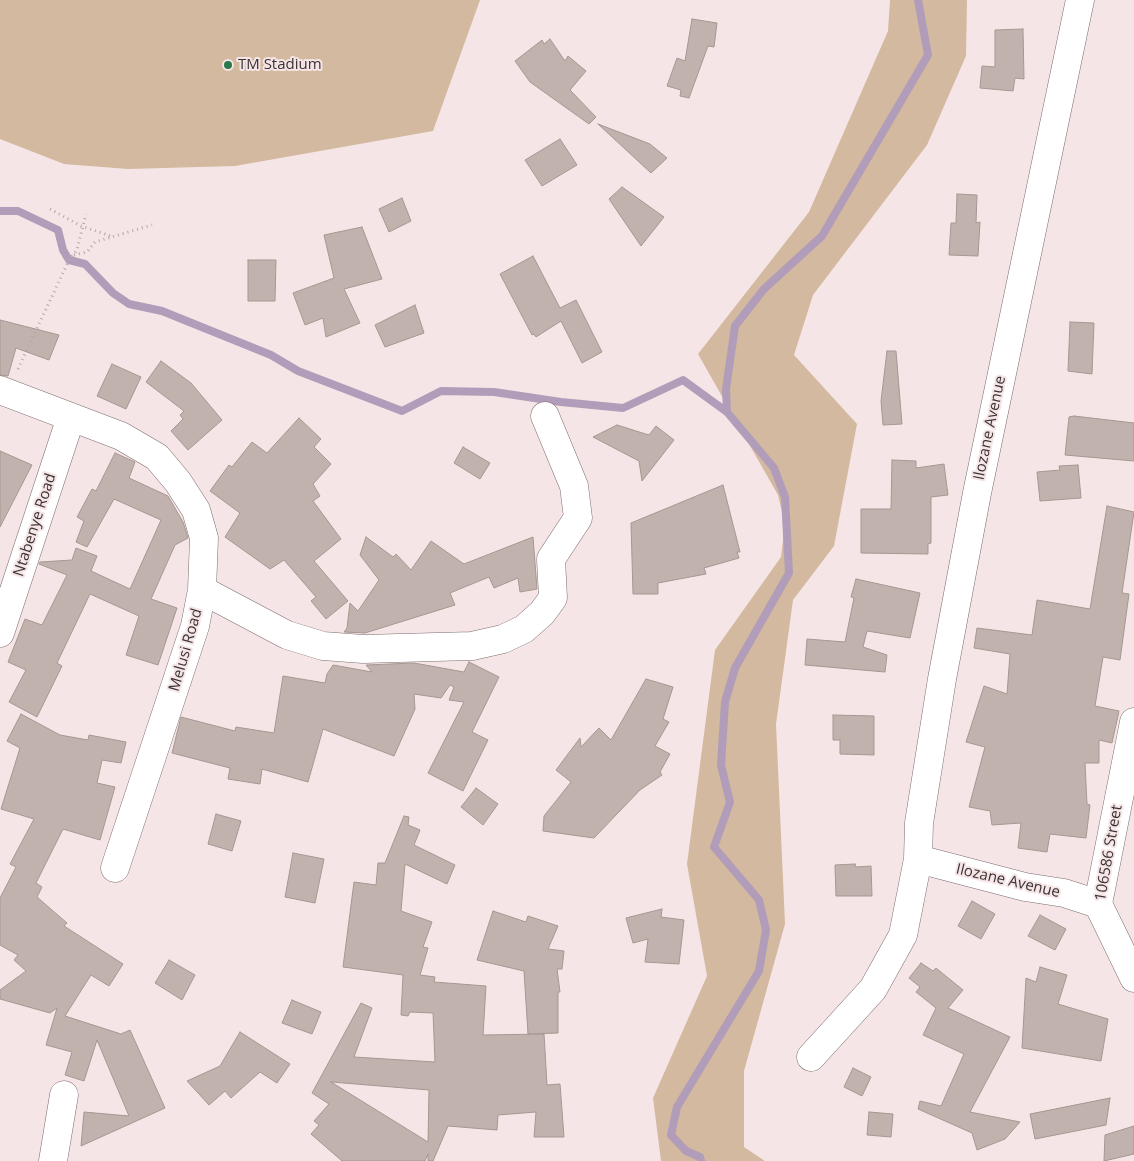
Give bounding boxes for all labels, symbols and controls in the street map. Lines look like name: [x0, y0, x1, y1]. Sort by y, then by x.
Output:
place label: TM Stadium: [238, 56, 322, 74]
marker: TM Stadium: [222, 59, 234, 71]
street label: Ilozane Avenue: [970, 374, 1010, 482]
street label: Ntabenye Road: [10, 471, 60, 579]
street label: Melusi Road: [166, 606, 206, 694]
street label: 106586 Street: [1092, 804, 1126, 902]
street label: Ilozane Avenue: [954, 860, 1062, 902]

